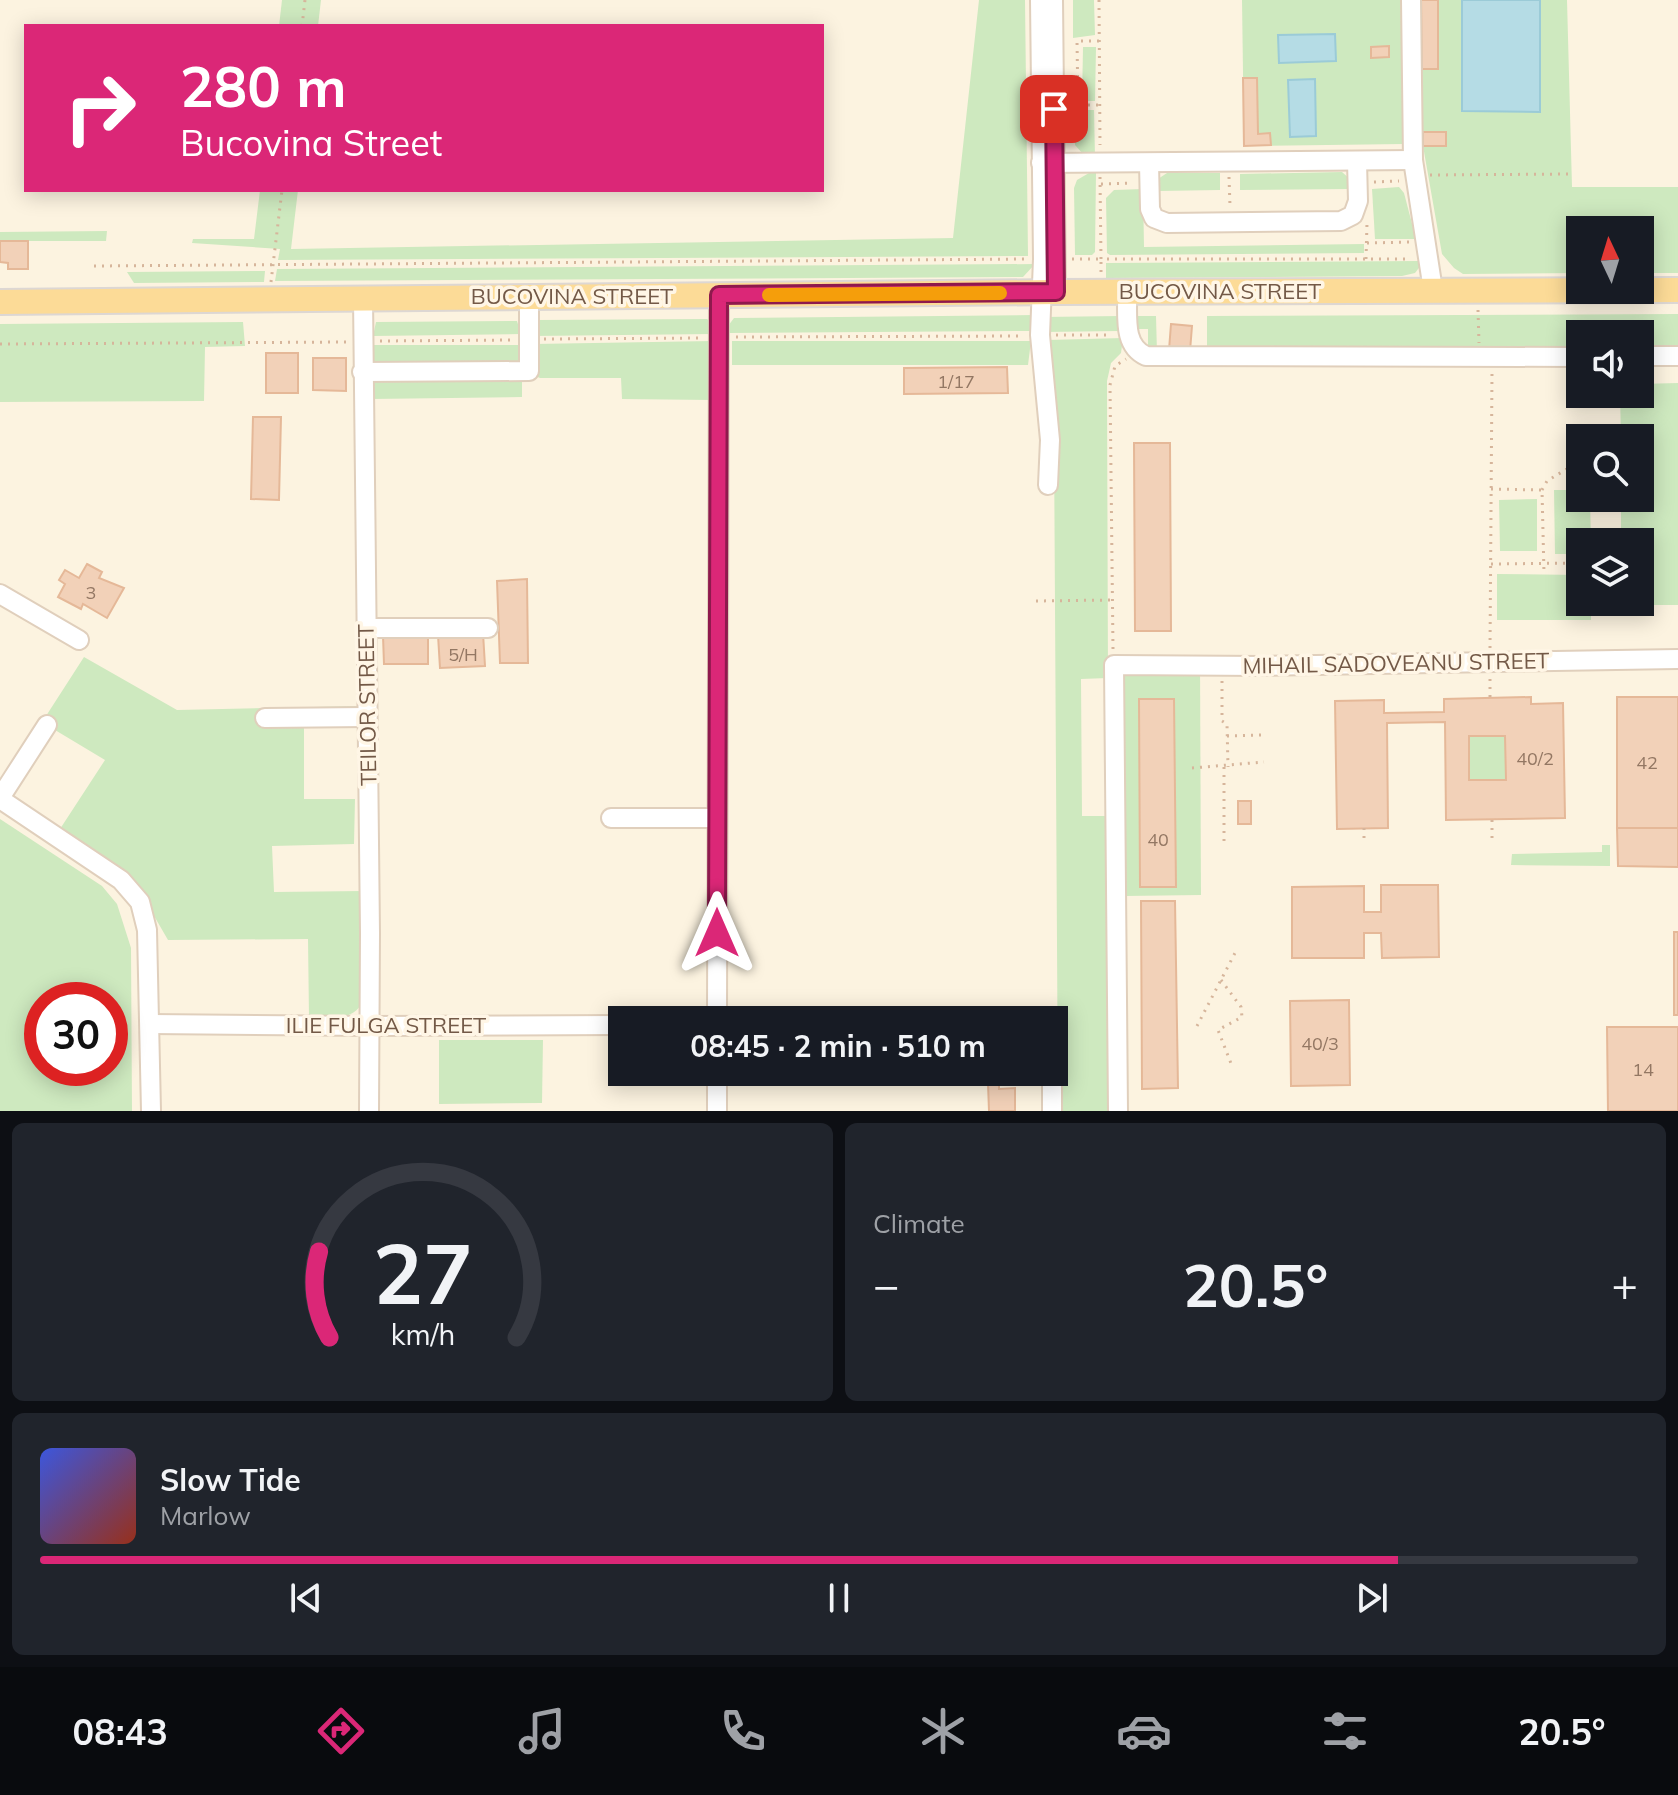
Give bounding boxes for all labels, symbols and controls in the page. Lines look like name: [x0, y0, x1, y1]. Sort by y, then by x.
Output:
text: 280 m: [180, 51, 347, 121]
icon: right: [48, 56, 152, 160]
pin: [1020, 75, 1088, 143]
icon: arrive: [1032, 87, 1076, 131]
text: Bucovina Street: [180, 120, 442, 165]
north arrow: [1566, 216, 1654, 304]
map controls: [1566, 216, 1654, 616]
street label: BUCOVINA STREET: [1119, 277, 1321, 305]
street label: BUCOVINA STREET: [471, 282, 673, 310]
button: sound: [1566, 320, 1654, 408]
house number: 1/17: [937, 370, 975, 393]
button: search: [1566, 424, 1654, 512]
button: layers: [1566, 528, 1654, 616]
house number: 3: [86, 581, 96, 604]
street label: TEILOR STREET: [352, 624, 382, 786]
house number: 5/H: [448, 643, 478, 666]
street label: MIHAIL SADOVEANU STREET: [1242, 646, 1550, 680]
house number: 40/2: [1516, 747, 1554, 770]
house number: 42: [1636, 751, 1658, 774]
house number: 40: [1147, 828, 1169, 851]
position arrow: [675, 891, 759, 975]
speed limit sign: 30: [24, 982, 128, 1086]
street label: ILIE FULGA STREET: [286, 1011, 486, 1039]
text: 08:45 · 2 min · 510 m: [690, 1027, 986, 1065]
house number: 40/3: [1301, 1032, 1339, 1055]
house number: 14: [1632, 1058, 1654, 1081]
text: Climate: [873, 1207, 965, 1240]
text: 27: [373, 1220, 472, 1325]
text: 20.5°: [1183, 1247, 1328, 1322]
text: −: [873, 1257, 899, 1312]
text: +: [1612, 1257, 1638, 1312]
text: km/h: [390, 1316, 455, 1352]
text: Slow Tide: [160, 1461, 301, 1499]
text: Marlow: [160, 1499, 251, 1532]
icon: previous: [284, 1576, 328, 1620]
icon: pause: [817, 1576, 861, 1620]
icon: next: [1350, 1576, 1394, 1620]
icon: directions: [313, 1703, 369, 1759]
icon: music: [514, 1703, 570, 1759]
icon: phone: [715, 1703, 771, 1759]
icon: climate: [915, 1703, 971, 1759]
icon: car: [1116, 1703, 1172, 1759]
icon: filters: [1317, 1703, 1373, 1759]
text: 08:43: [72, 1709, 168, 1754]
text: 20.5°: [1518, 1709, 1606, 1754]

